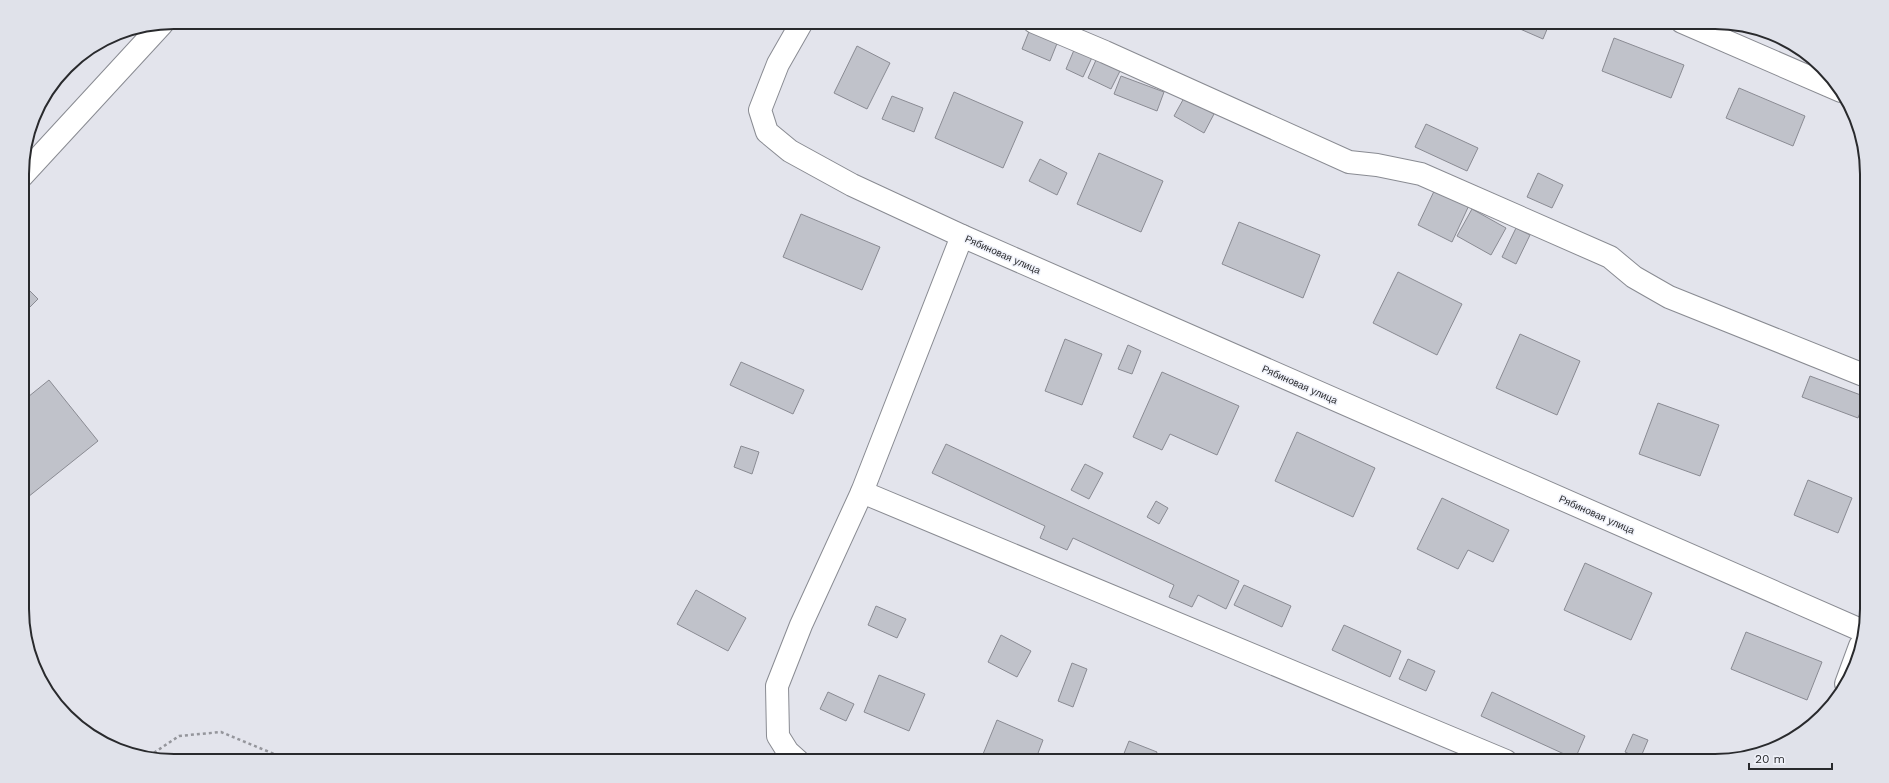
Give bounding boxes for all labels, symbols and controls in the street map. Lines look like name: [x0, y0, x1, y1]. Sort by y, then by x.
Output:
street label: Рябиновая улица: [963, 233, 1043, 276]
street label: Рябиновая улица: [1260, 363, 1340, 406]
street label: Рябиновая улица: [1557, 493, 1637, 536]
scale bar: [1749, 745, 1832, 771]
text: 20 m: [1755, 752, 1785, 766]

